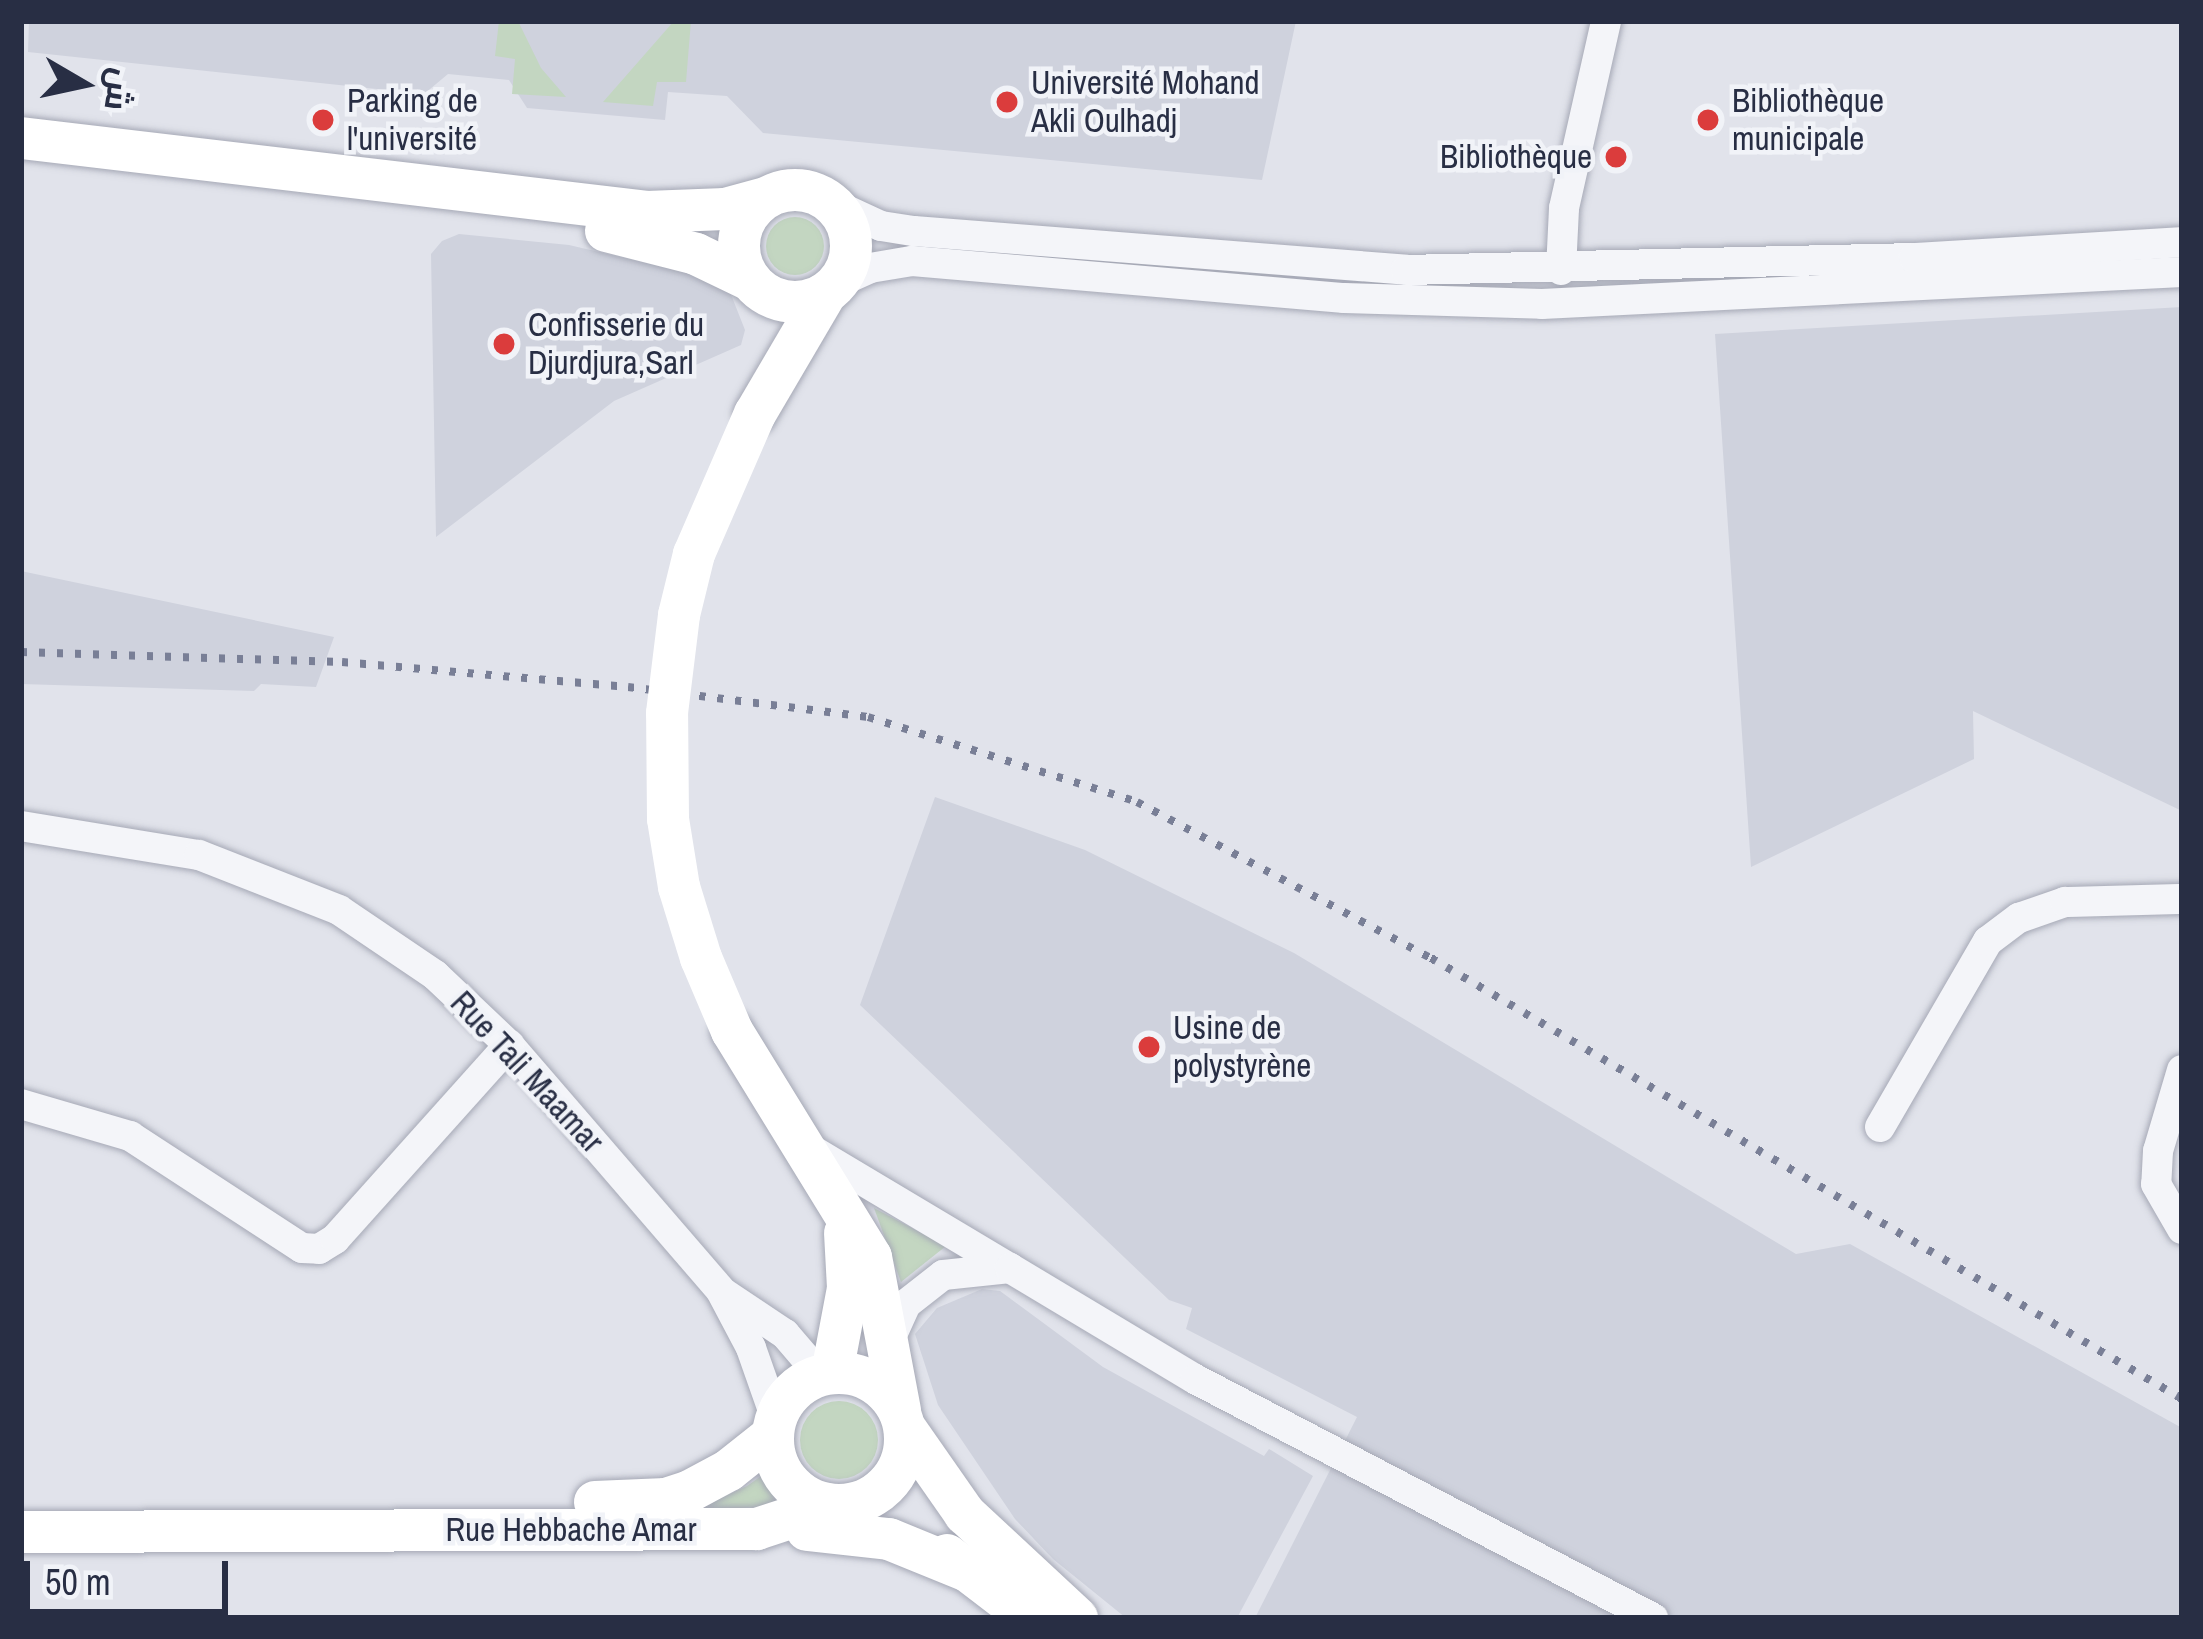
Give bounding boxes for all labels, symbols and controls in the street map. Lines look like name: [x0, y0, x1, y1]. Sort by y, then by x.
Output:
north arrow: [24, 24, 144, 144]
place label: Université Mohand Akli Oulhadj: [1031, 63, 1260, 141]
text: ش: [95, 65, 145, 114]
place label: Parking de l'université: [347, 81, 478, 159]
place label: Bibliothèque municipale: [1732, 81, 1884, 159]
marker: Université Mohand Akli Oulhadj: [994, 89, 1020, 115]
marker: Parking de l'université: [310, 107, 336, 133]
marker: Bibliothèque municipale: [1695, 107, 1721, 133]
place label: Bibliothèque: [1440, 137, 1592, 177]
marker: Bibliothèque: [1603, 144, 1629, 170]
place label: Confisserie du Djurdjura,Sarl: [528, 305, 704, 383]
marker: Confisserie du Djurdjura,Sarl: [491, 331, 517, 357]
street label: Rue Tali Maamar: [442, 983, 612, 1161]
place label: Usine de polystyrène: [1173, 1008, 1311, 1086]
marker: Usine de polystyrène: [1136, 1034, 1162, 1060]
street label: Rue Hebbache Amar: [445, 1510, 697, 1550]
scale bar: [30, 1537, 234, 1611]
text: 50 m: [45, 1558, 111, 1606]

